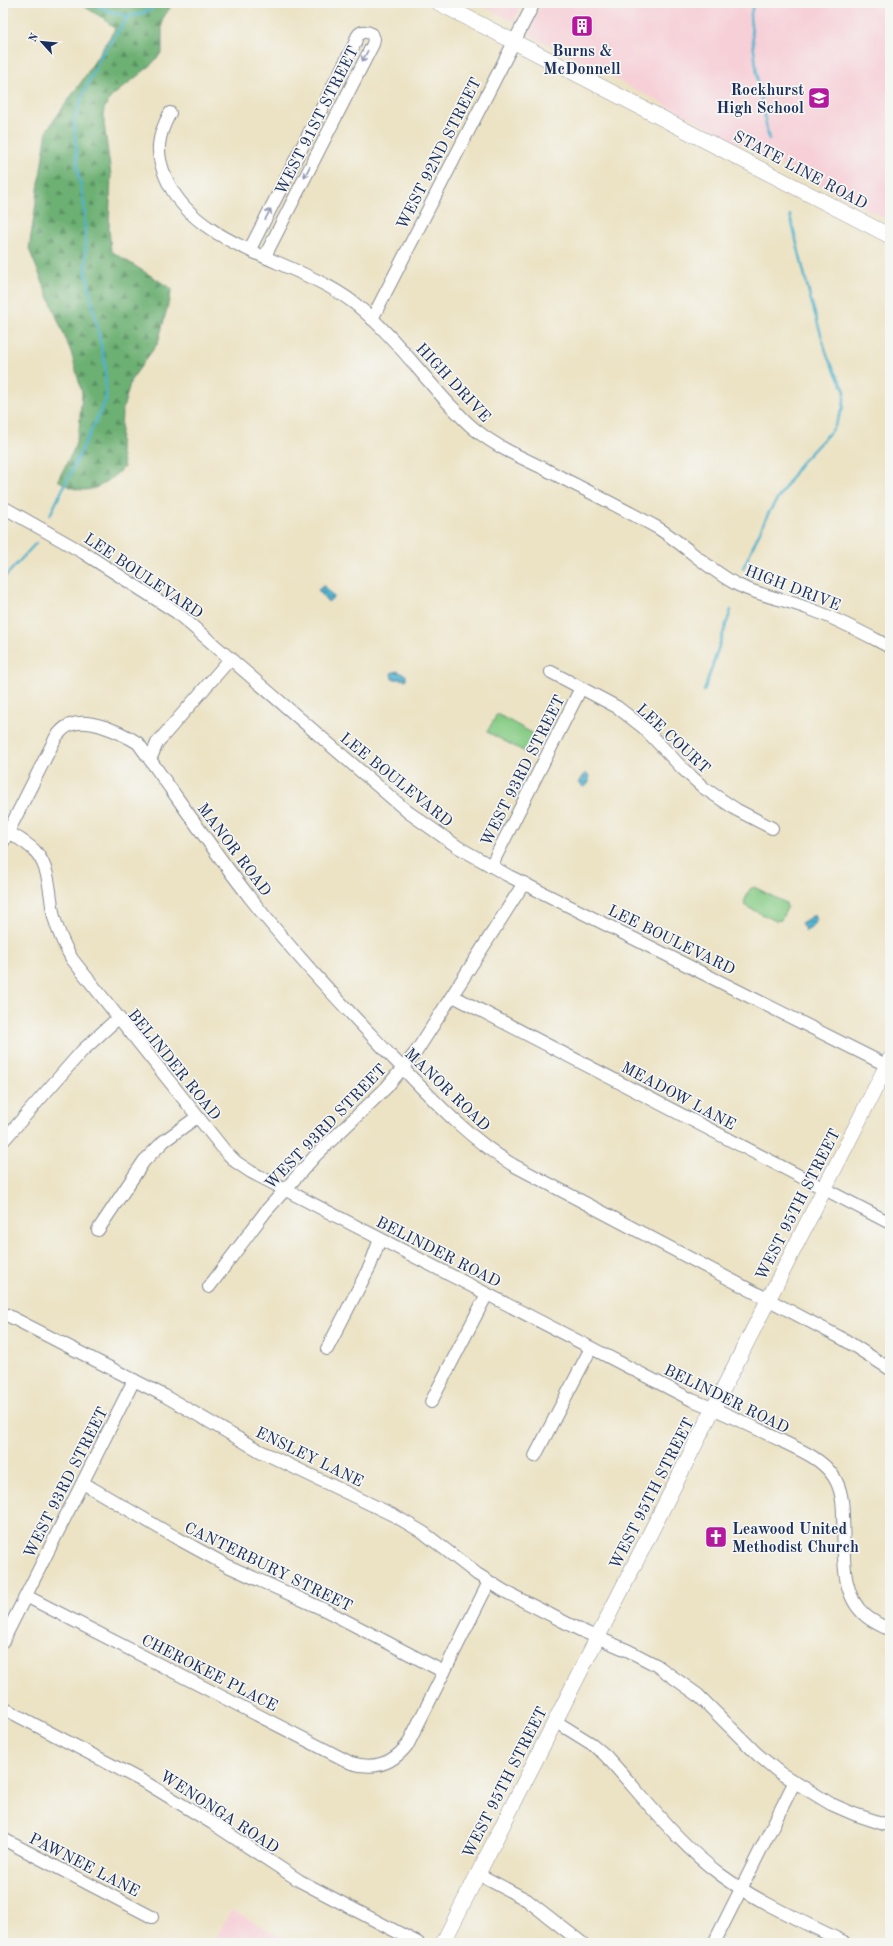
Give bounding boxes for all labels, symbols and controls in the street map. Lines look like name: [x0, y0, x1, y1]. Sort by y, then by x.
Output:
building icon: Burns & McDonnell: [569, 13, 595, 39]
north arrow: [22, 22, 62, 62]
text: N: [28, 31, 42, 44]
street label: WEST 91ST STREET: [273, 44, 362, 198]
place label: Burns & McDonnell: [543, 44, 621, 78]
one-way arrow: [361, 50, 368, 62]
street label: WEST 92ND STREET: [394, 75, 485, 232]
place label: Rockhurst High School: [716, 83, 804, 117]
school or university icon: Rockhurst High School: [806, 85, 832, 111]
street label: STATE LINE ROAD: [730, 129, 870, 213]
one-way arrow: [303, 166, 310, 178]
one-way arrow: [264, 209, 272, 221]
street label: HIGH DRIVE: [412, 341, 493, 426]
street label: LEE BOULEVARD: [81, 531, 205, 622]
street label: HIGH DRIVE: [742, 563, 842, 614]
street label: WEST 93RD STREET: [479, 693, 569, 849]
street label: LEE COURT: [633, 702, 713, 777]
street label: LEE BOULEVARD: [336, 730, 455, 831]
street label: MANOR ROAD: [193, 801, 273, 900]
street label: LEE BOULEVARD: [605, 903, 737, 979]
street label: BELINDER ROAD: [124, 1007, 223, 1124]
street label: MANOR ROAD: [401, 1046, 492, 1135]
street label: MEADOW LANE: [618, 1060, 738, 1134]
street label: WEST 93RD STREET: [263, 1062, 390, 1193]
street label: WEST 95TH STREET: [754, 1127, 844, 1283]
street label: BELINDER ROAD: [373, 1214, 503, 1291]
street label: BELINDER ROAD: [661, 1363, 791, 1437]
street label: WEST 93RD STREET: [22, 1405, 112, 1561]
street label: WEST 95TH STREET: [608, 1416, 698, 1572]
street label: ENSLEY LANE: [253, 1425, 365, 1491]
street label: CANTERBURY STREET: [182, 1520, 355, 1615]
place label: Leawood United Methodist Church: [732, 1522, 859, 1556]
church icon: Leawood United Methodist Church: [703, 1524, 729, 1550]
street label: CHEROKEE PLACE: [138, 1632, 280, 1715]
street label: WEST 95TH STREET: [461, 1705, 551, 1861]
street label: WENONGA ROAD: [157, 1768, 281, 1857]
street label: PAWNEE LANE: [26, 1831, 142, 1901]

